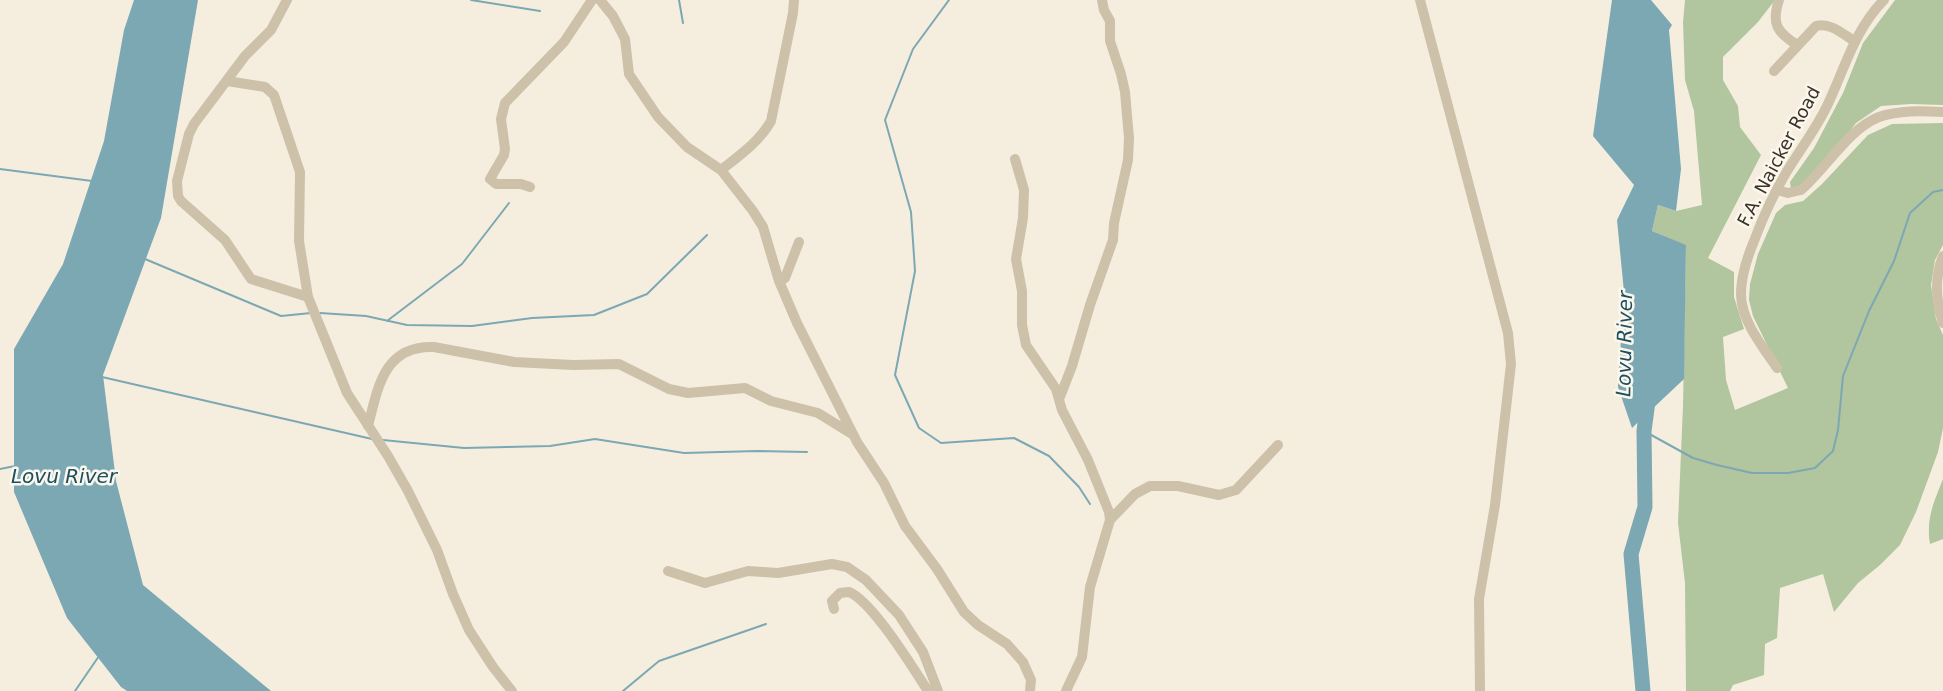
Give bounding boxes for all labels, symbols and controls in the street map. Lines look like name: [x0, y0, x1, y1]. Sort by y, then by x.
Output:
street label: F.A. Naicker Road: [1734, 83, 1826, 231]
water label: Lovu River: [1613, 291, 1639, 397]
water label: Lovu River: [11, 466, 117, 490]

